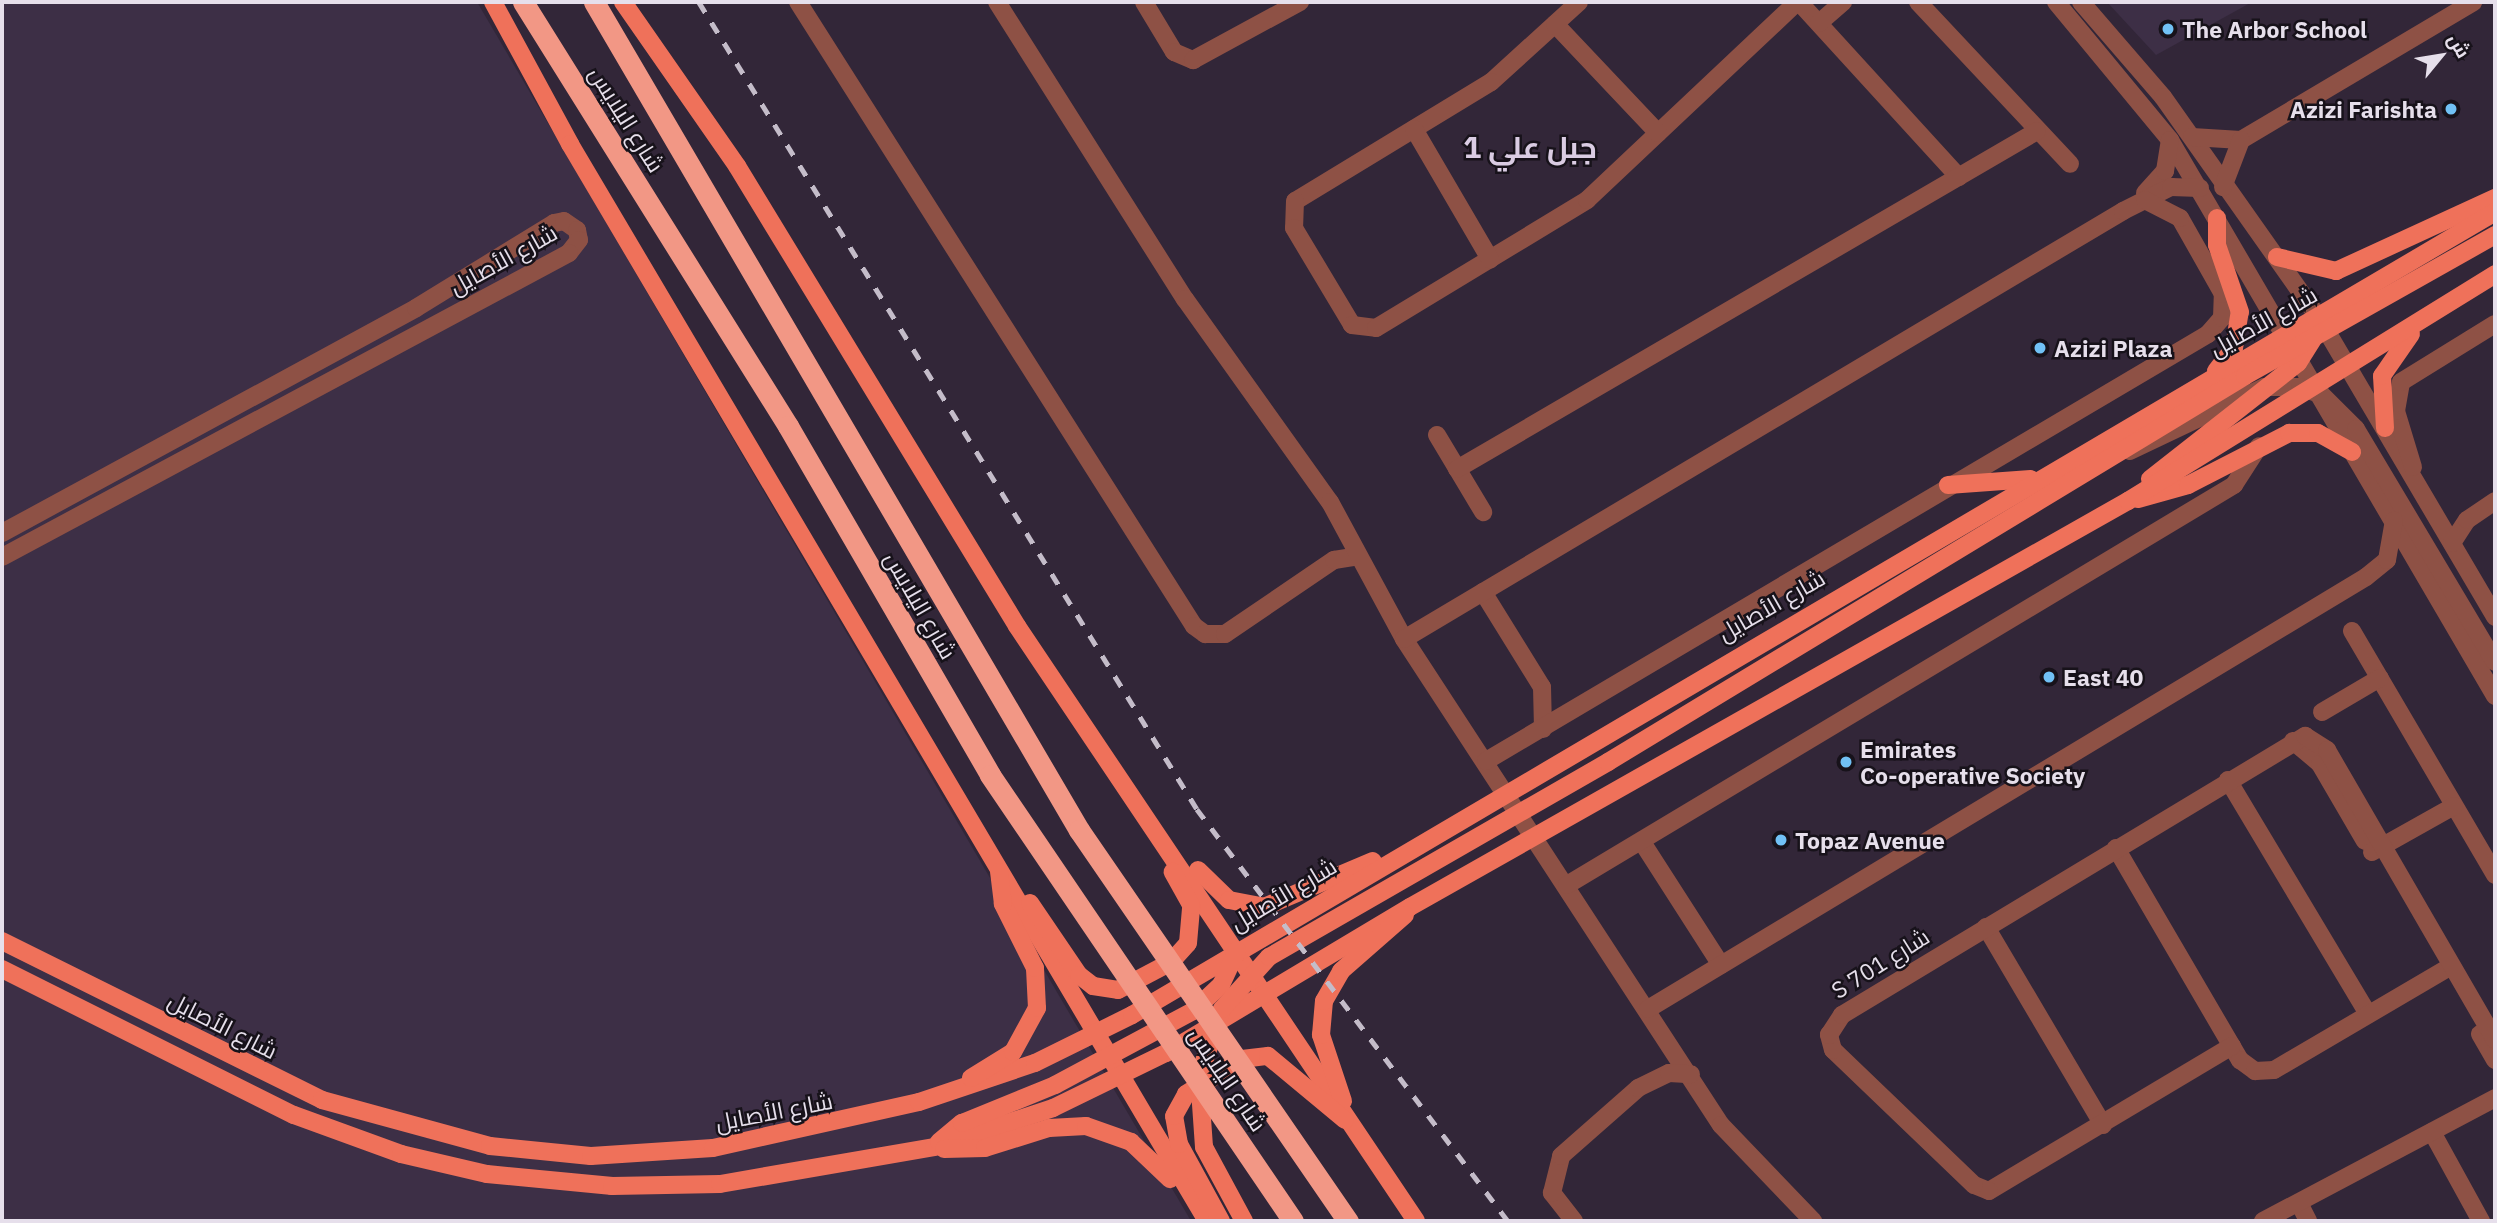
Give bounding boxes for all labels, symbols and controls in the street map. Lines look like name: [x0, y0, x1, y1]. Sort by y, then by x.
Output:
place label: The Arbor School: [2182, 15, 2367, 43]
marker: The Arbor School: [2160, 21, 2176, 37]
north arrow: [2406, 21, 2476, 91]
text: ش: [2443, 29, 2476, 62]
street label: شارع اليلايس: [584, 61, 670, 177]
place label: Azizi Farishta: [2290, 95, 2437, 123]
marker: Azizi Farishta: [2443, 101, 2459, 117]
district label: جبل علي 1: [1463, 129, 1597, 165]
street label: شارع الأصايل: [444, 218, 562, 300]
street label: شارع الأصايل: [2204, 280, 2322, 362]
place label: Azizi Plaza: [2054, 334, 2173, 362]
marker: Azizi Plaza: [2032, 340, 2048, 356]
street label: شارع اليلايس: [879, 546, 963, 664]
street label: شارع الأصايل: [1713, 563, 1829, 647]
place label: East 40: [2063, 663, 2143, 691]
marker: East 40: [2041, 669, 2057, 685]
place label: Emirates Co-operative Society: [1860, 735, 2085, 789]
marker: Emirates Co-operative Society: [1838, 754, 1854, 770]
place label: Topaz Avenue: [1795, 826, 1945, 854]
marker: Topaz Avenue: [1773, 832, 1789, 848]
street label: شارع الأصايل: [1225, 852, 1341, 936]
street label: S 701 شارع: [1826, 922, 1934, 1004]
street label: شارع الأصايل: [164, 986, 282, 1064]
street label: شارع اليلايس: [1183, 1022, 1273, 1136]
street label: شارع الأصايل: [713, 1086, 835, 1136]

